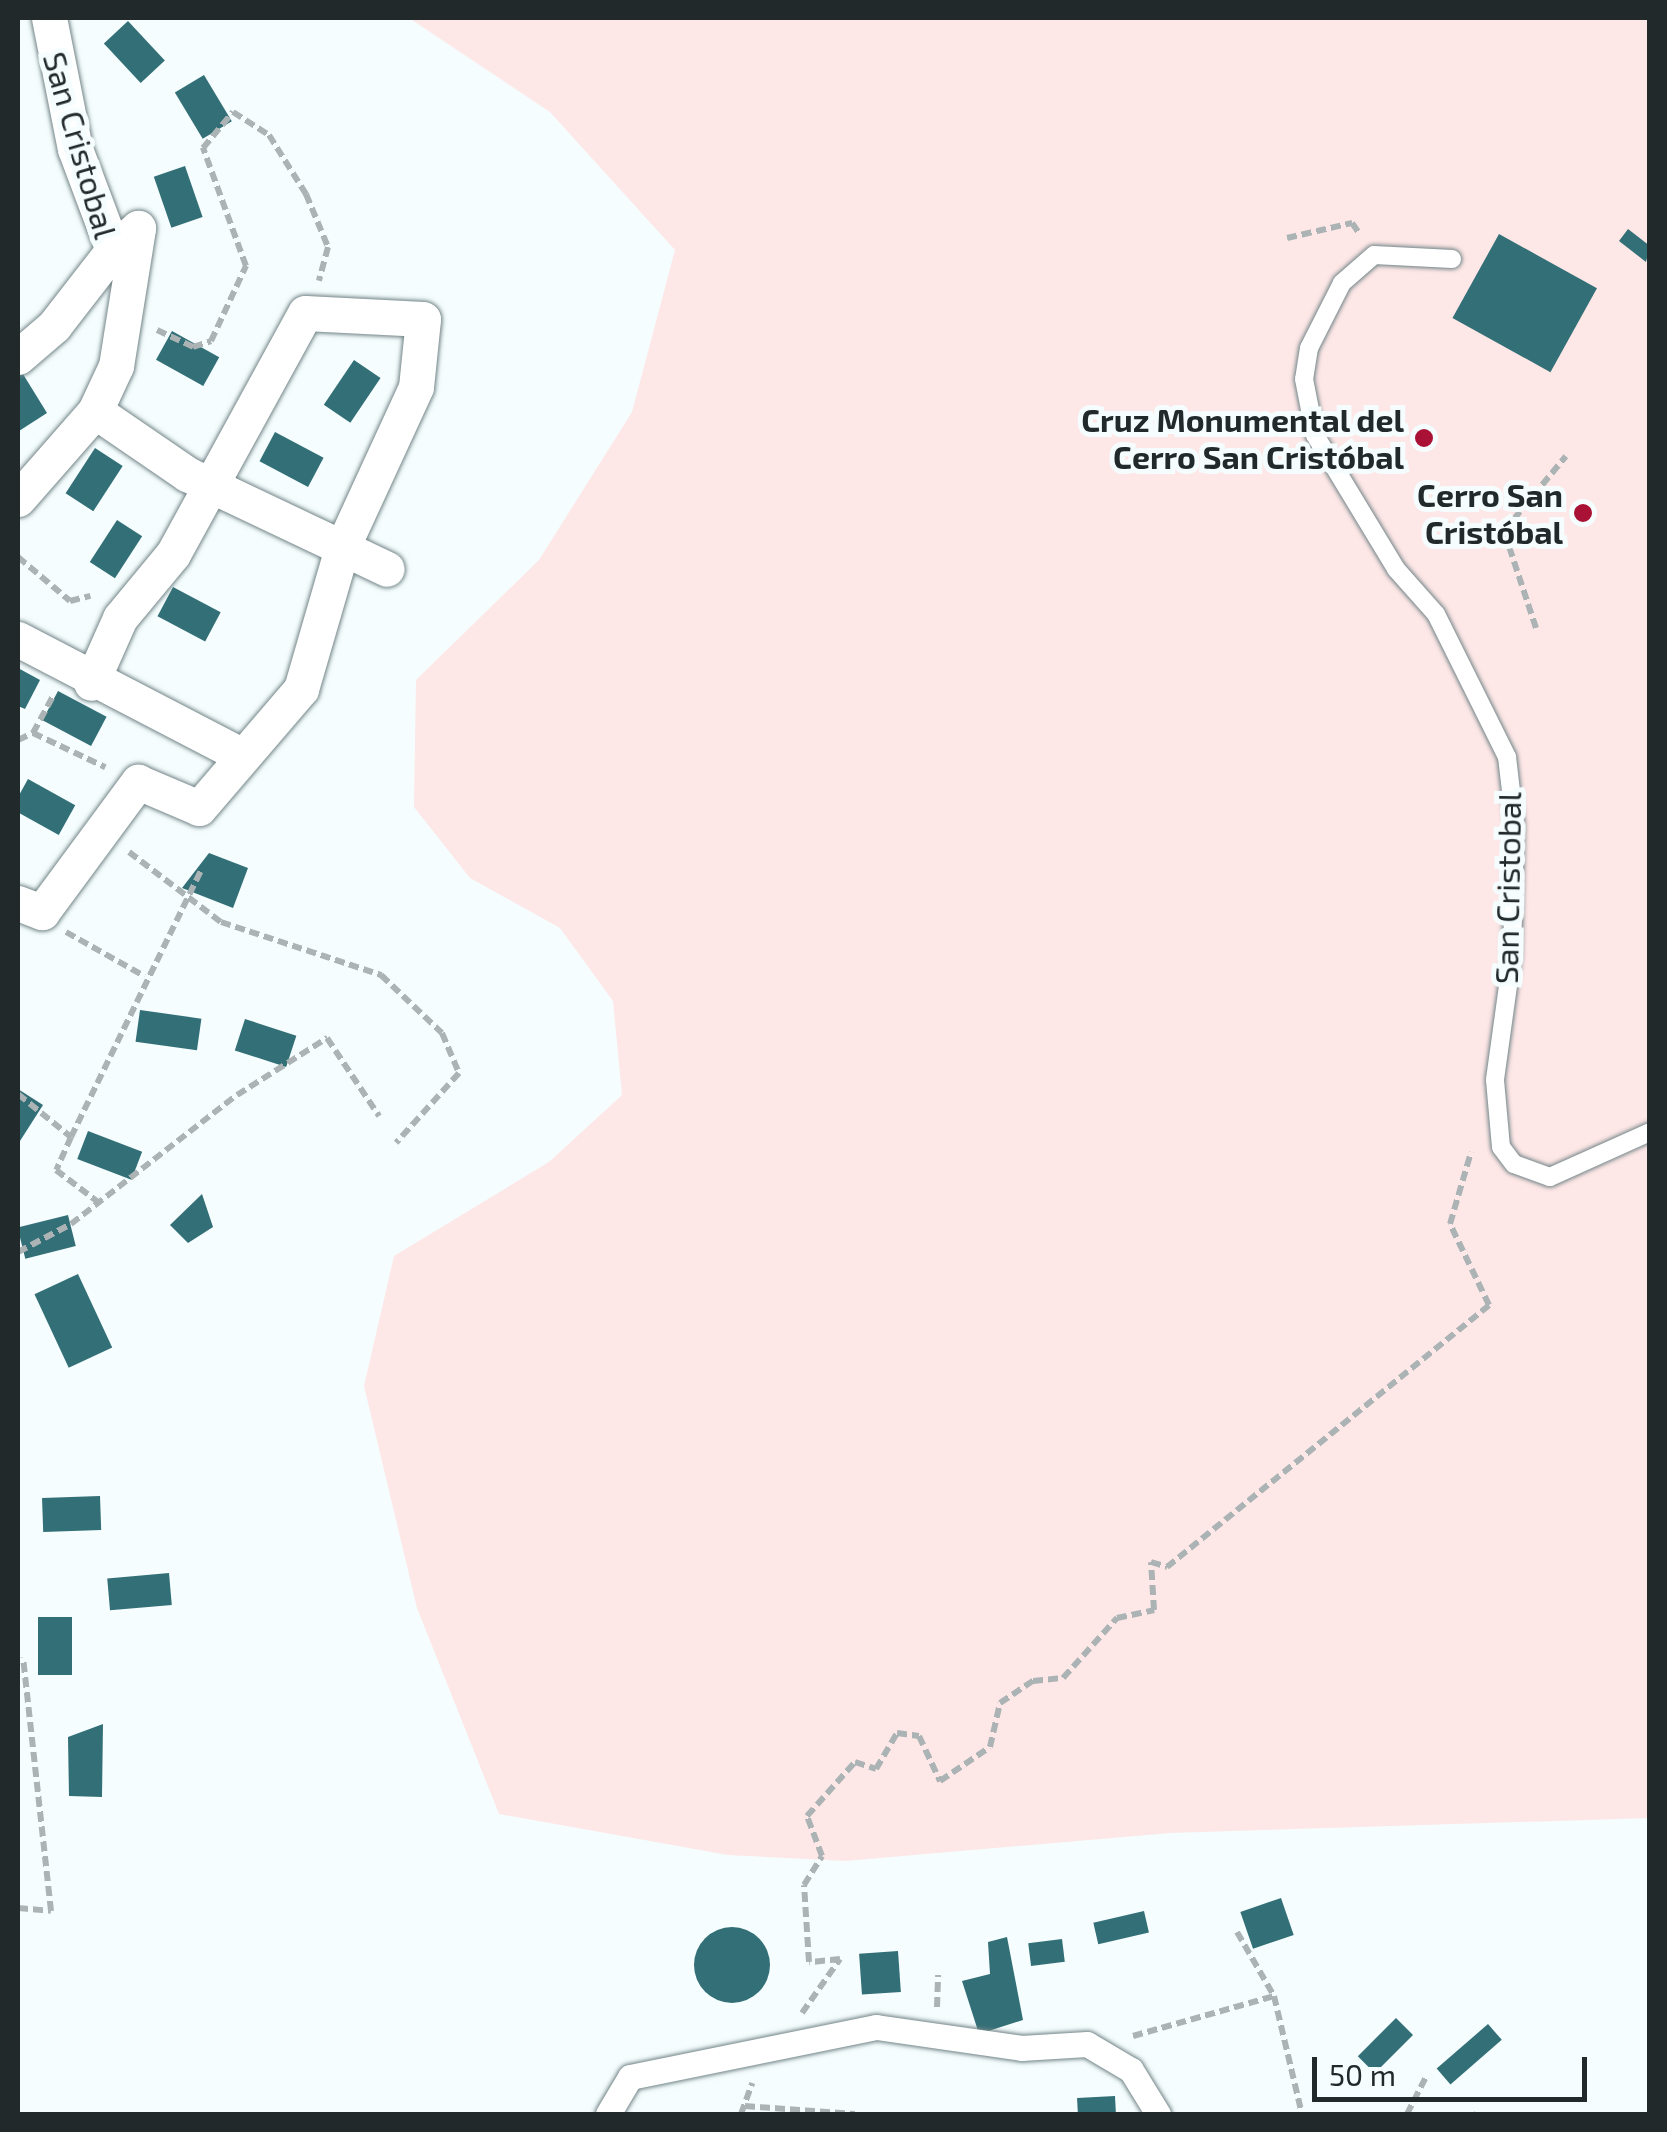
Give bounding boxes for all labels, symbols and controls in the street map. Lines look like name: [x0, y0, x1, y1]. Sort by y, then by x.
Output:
street label: San Cristobal: [36, 47, 126, 243]
place label: Cruz Monumental del Cerro San Cristóbal: [1081, 401, 1404, 476]
marker: Cruz Monumental del Cerro San Cristóbal: [1413, 427, 1435, 449]
place label: Cerro San Cristóbal: [1417, 476, 1563, 551]
marker: Cerro San Cristóbal: [1572, 502, 1594, 524]
street label: San Cristobal: [1486, 792, 1528, 984]
scale bar: [1317, 2037, 1592, 2099]
text: 50 m: [1329, 2056, 1396, 2092]

